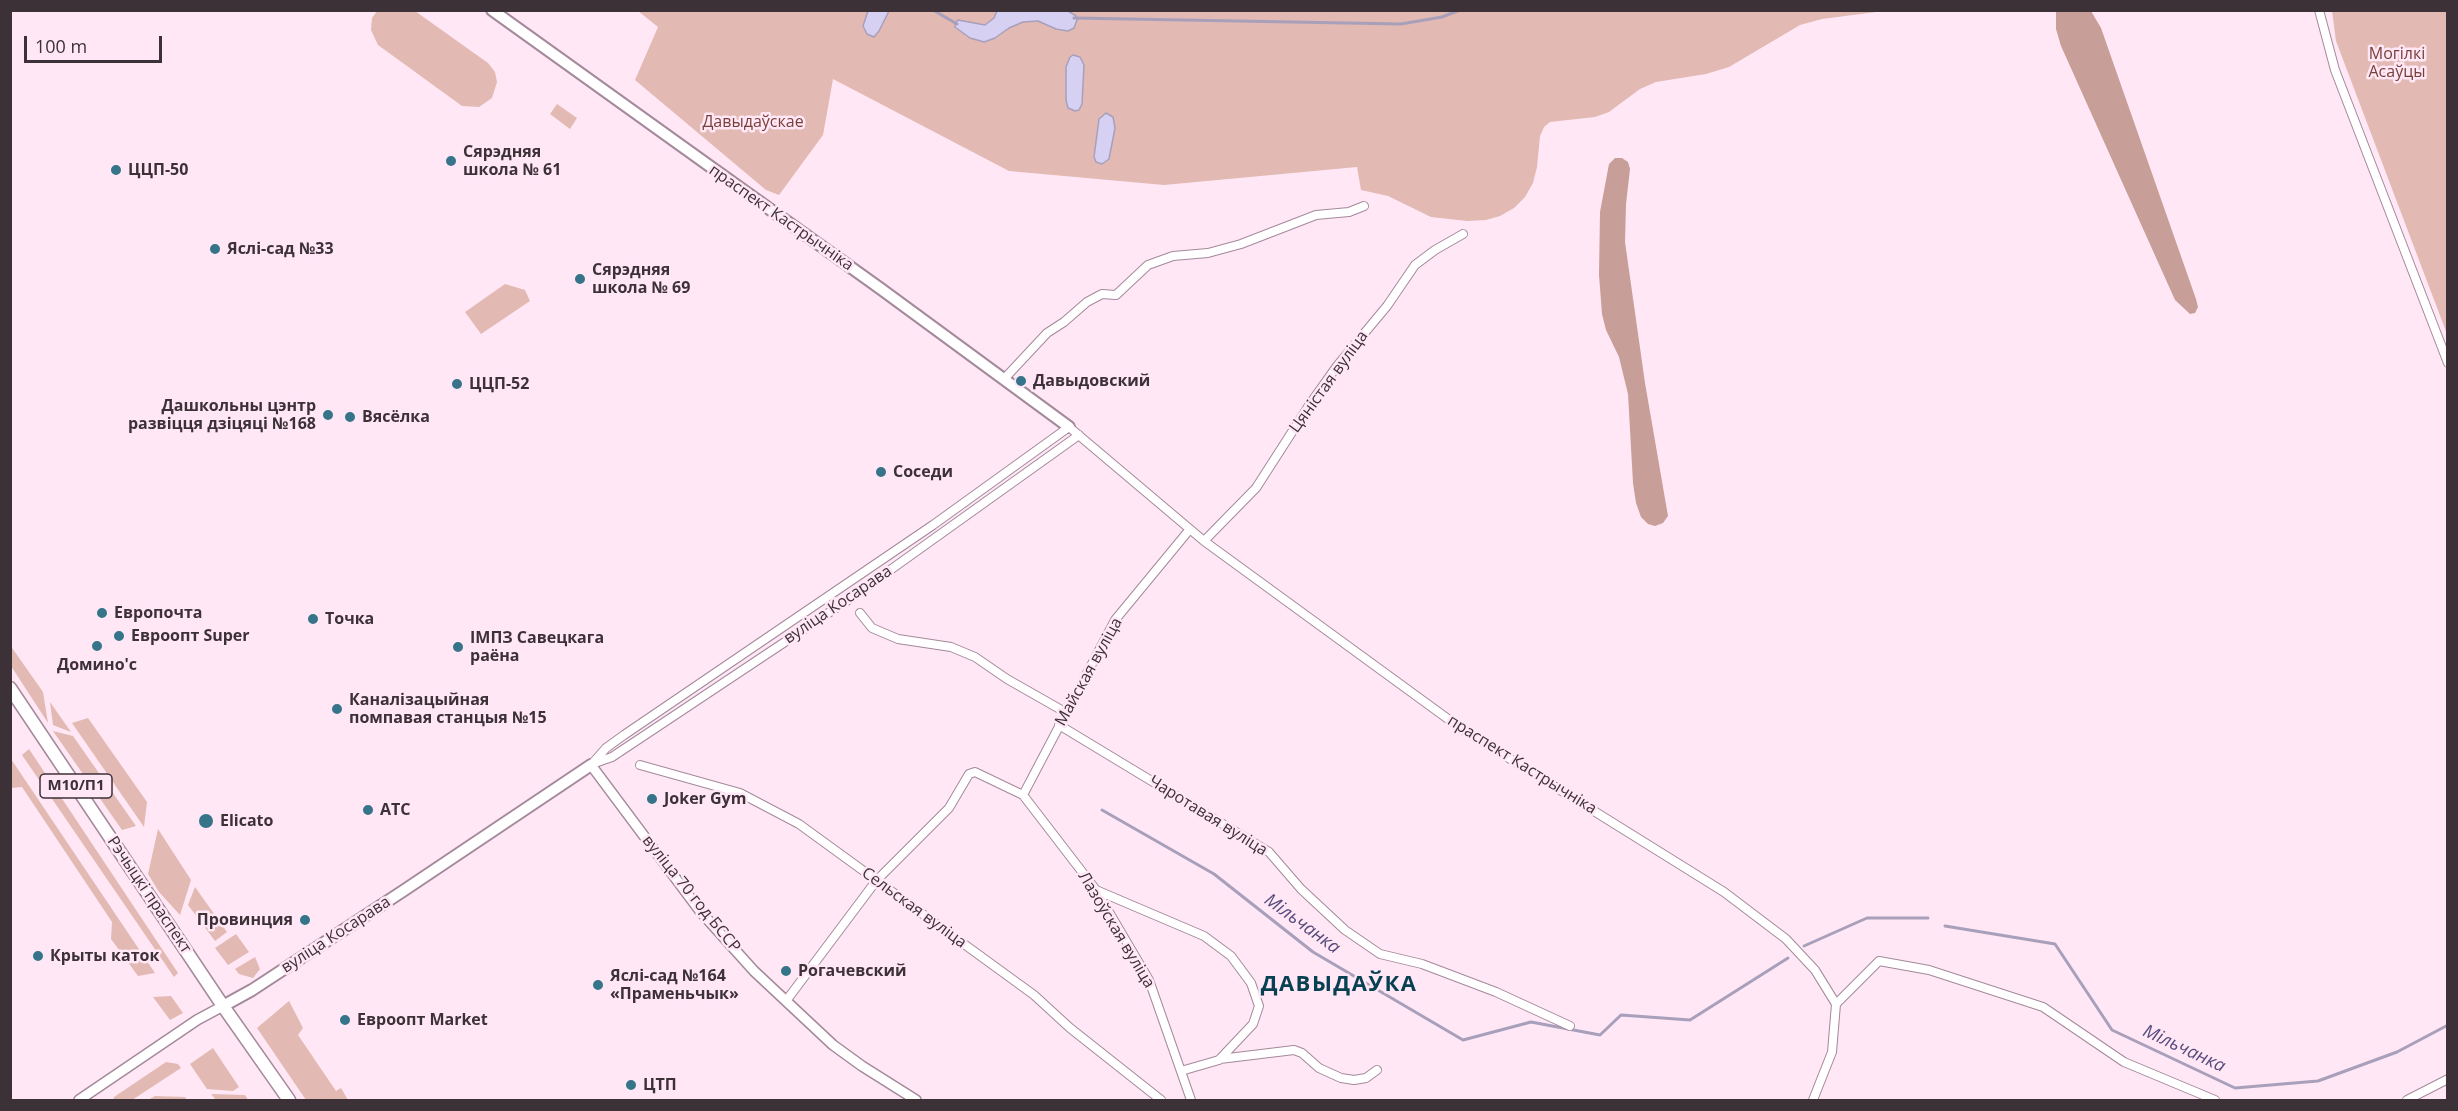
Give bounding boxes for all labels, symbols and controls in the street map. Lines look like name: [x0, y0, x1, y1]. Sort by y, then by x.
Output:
scale bar: [27, 24, 165, 62]
text: 100 m: [35, 34, 87, 58]
park label: Могілкі Асаўцы: [2369, 44, 2425, 82]
park label: Давыдаўскае: [702, 112, 804, 132]
place label: Сярэдняя школа № 61: [463, 142, 561, 180]
marker: Сярэдняя школа № 61: [444, 154, 458, 168]
place label: ЦЦП-50: [128, 160, 188, 180]
street label: праспект Кастрычніка: [705, 161, 857, 275]
marker: ЦЦП-50: [109, 163, 123, 177]
place label: Яслі-сад №33: [227, 239, 334, 259]
marker: Яслі-сад №33: [208, 242, 222, 256]
place label: Сярэдняя школа № 69: [592, 260, 690, 298]
marker: Сярэдняя школа № 69: [573, 272, 587, 286]
street label: Цяністая вуліца: [1286, 327, 1372, 437]
place label: Давыдовский: [1033, 371, 1150, 391]
place label: ЦЦП-52: [469, 374, 529, 394]
marker: Давыдовский: [1014, 374, 1028, 388]
marker: ЦЦП-52: [450, 377, 464, 391]
place label: Дашкольны цэнтр развіцця дзіцяці №168: [128, 396, 316, 434]
place label: Вясёлка: [362, 407, 430, 427]
marker: Дашкольны цэнтр развіцця дзіцяці №168: [321, 408, 335, 422]
marker: Вясёлка: [343, 410, 357, 424]
place label: Соседи: [893, 462, 953, 482]
marker: Соседи: [874, 465, 888, 479]
street label: вуліца Косарава: [780, 562, 896, 648]
place label: Европочта: [114, 603, 202, 623]
marker: Европочта: [95, 606, 109, 620]
place label: Точка: [325, 609, 374, 629]
marker: Точка: [306, 612, 320, 626]
street label: Майская вуліца: [1051, 615, 1127, 729]
place label: Евроопт Super: [131, 626, 250, 646]
place label: ІМПЗ Савецкага раёна: [470, 628, 604, 666]
marker: Евроопт Super: [112, 629, 126, 643]
marker: Домино'c: [90, 639, 104, 653]
marker: ІМПЗ Савецкага раёна: [451, 640, 465, 654]
place label: Домино'c: [57, 655, 137, 675]
place label: Каналізацыйная помпавая станцыя №15: [349, 690, 547, 728]
marker: Каналізацыйная помпавая станцыя №15: [330, 702, 344, 716]
street label: праспект Кастрычніка: [1444, 711, 1600, 819]
street label: Чаротавая вуліца: [1145, 772, 1271, 860]
road number: М10/П1: [40, 774, 112, 798]
place label: Joker Gym: [664, 789, 746, 809]
marker: Joker Gym: [645, 792, 659, 806]
place label: АТС: [380, 800, 410, 820]
marker: АТС: [361, 803, 375, 817]
place label: Elicato: [220, 811, 273, 831]
marker: Elicato: [197, 812, 215, 830]
street label: вуліца 70 год БССР: [638, 831, 744, 957]
street label: Рэчыцкі праспект: [103, 833, 195, 957]
street label: Сельская вуліца: [858, 864, 970, 952]
street label: Лазоўская вуліца: [1074, 868, 1158, 992]
water label: Мільчанка: [1260, 889, 1344, 959]
street label: вуліца Косарава: [278, 893, 394, 977]
place label: Провинция: [197, 910, 293, 930]
marker: Провинция: [298, 913, 312, 927]
place label: Крыты каток: [50, 946, 159, 966]
marker: Крыты каток: [31, 949, 45, 963]
place label: Рогачевский: [798, 961, 906, 981]
marker: Рогачевский: [779, 964, 793, 978]
place label: Яслі-сад №164 «Праменьчык»: [610, 966, 739, 1004]
district label: ДАВЫДАЎКА: [1261, 972, 1417, 998]
marker: Яслі-сад №164 «Праменьчык»: [591, 978, 605, 992]
place label: Евроопт Market: [357, 1010, 488, 1030]
marker: Евроопт Market: [338, 1013, 352, 1027]
water label: Мільчанка: [2139, 1021, 2229, 1077]
place label: ЦТП: [643, 1075, 677, 1095]
marker: ЦТП: [624, 1078, 638, 1092]

